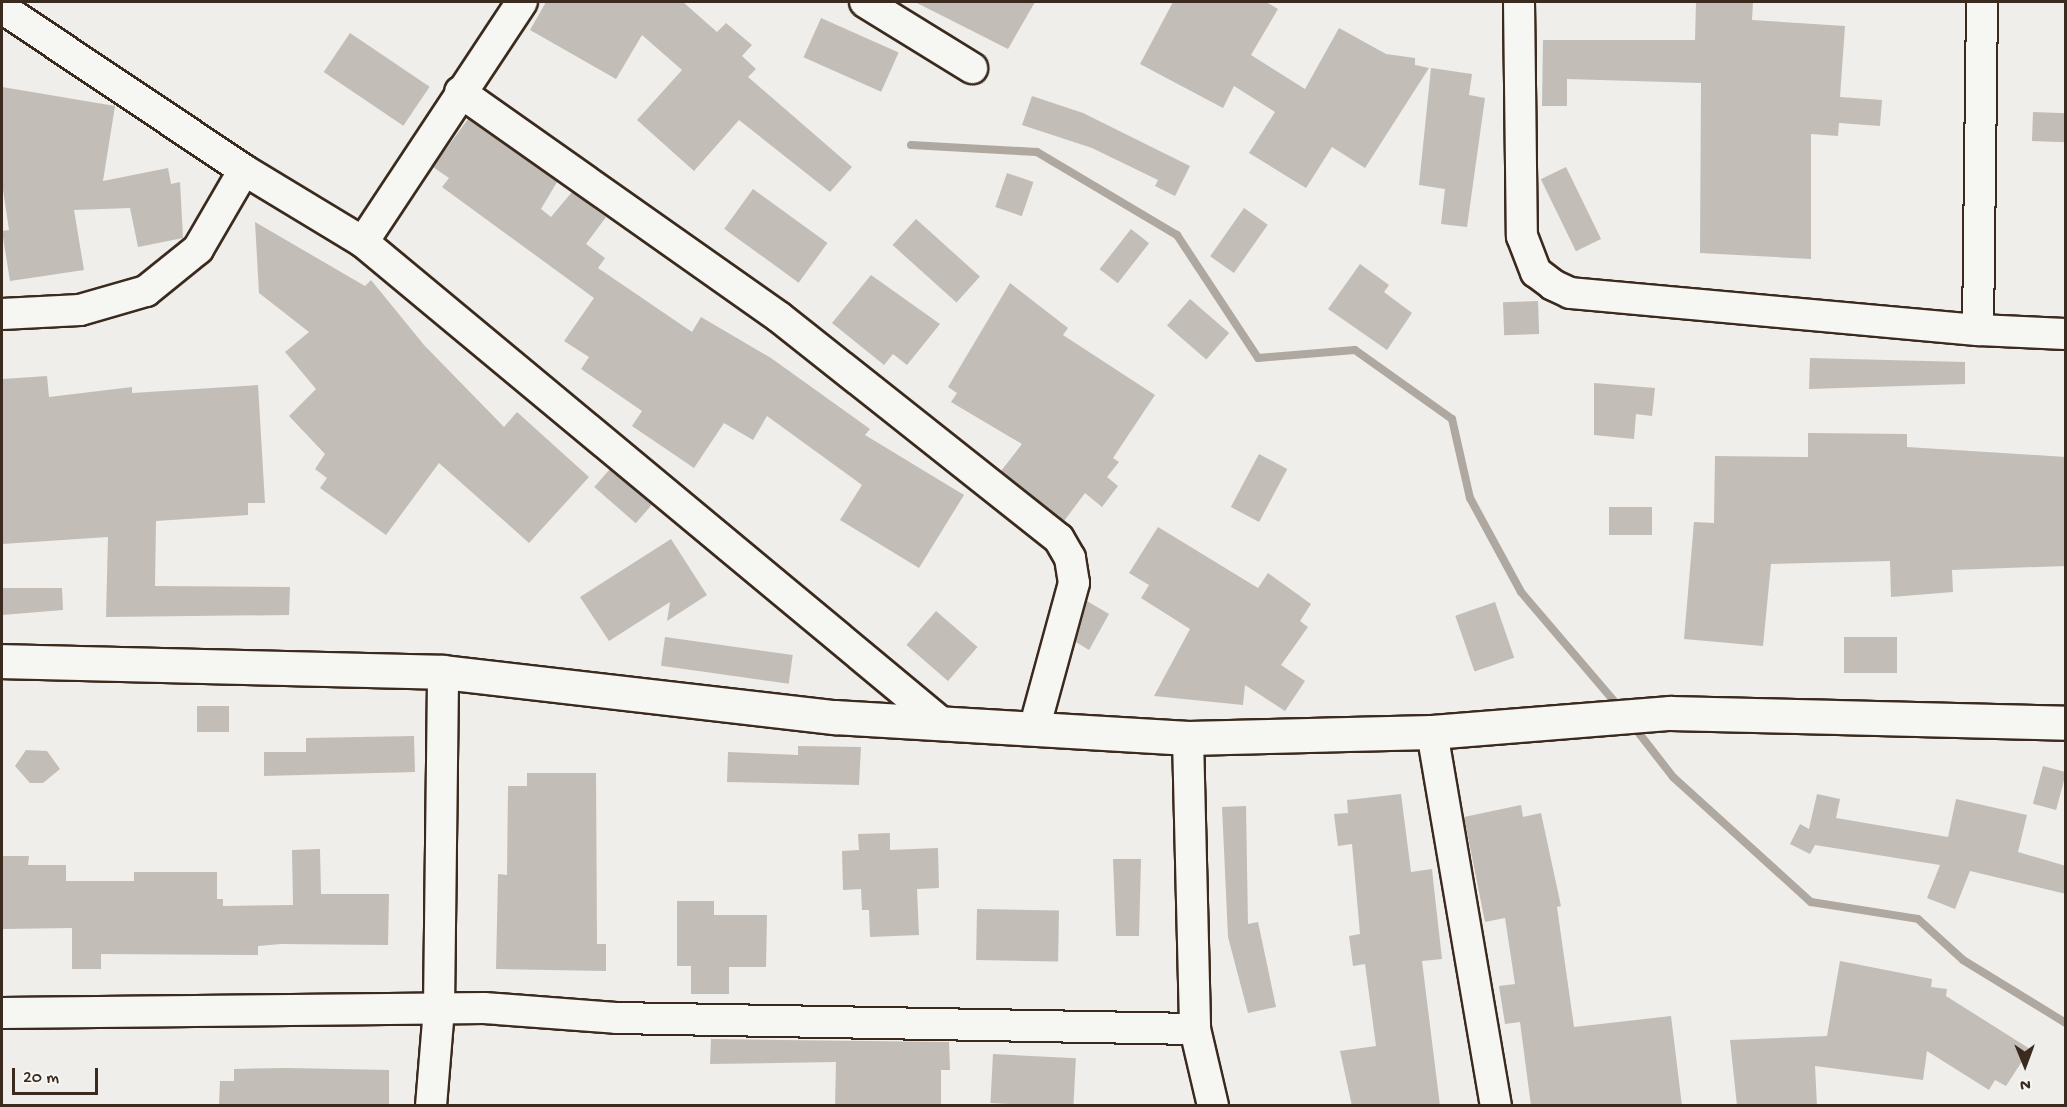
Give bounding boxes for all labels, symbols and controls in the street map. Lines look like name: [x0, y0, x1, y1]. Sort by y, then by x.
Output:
north arrow: [1995, 1035, 2055, 1095]
scale bar: [15, 1056, 100, 1094]
text: 20 m: [23, 1068, 59, 1089]
text: N: [2020, 1074, 2031, 1093]

